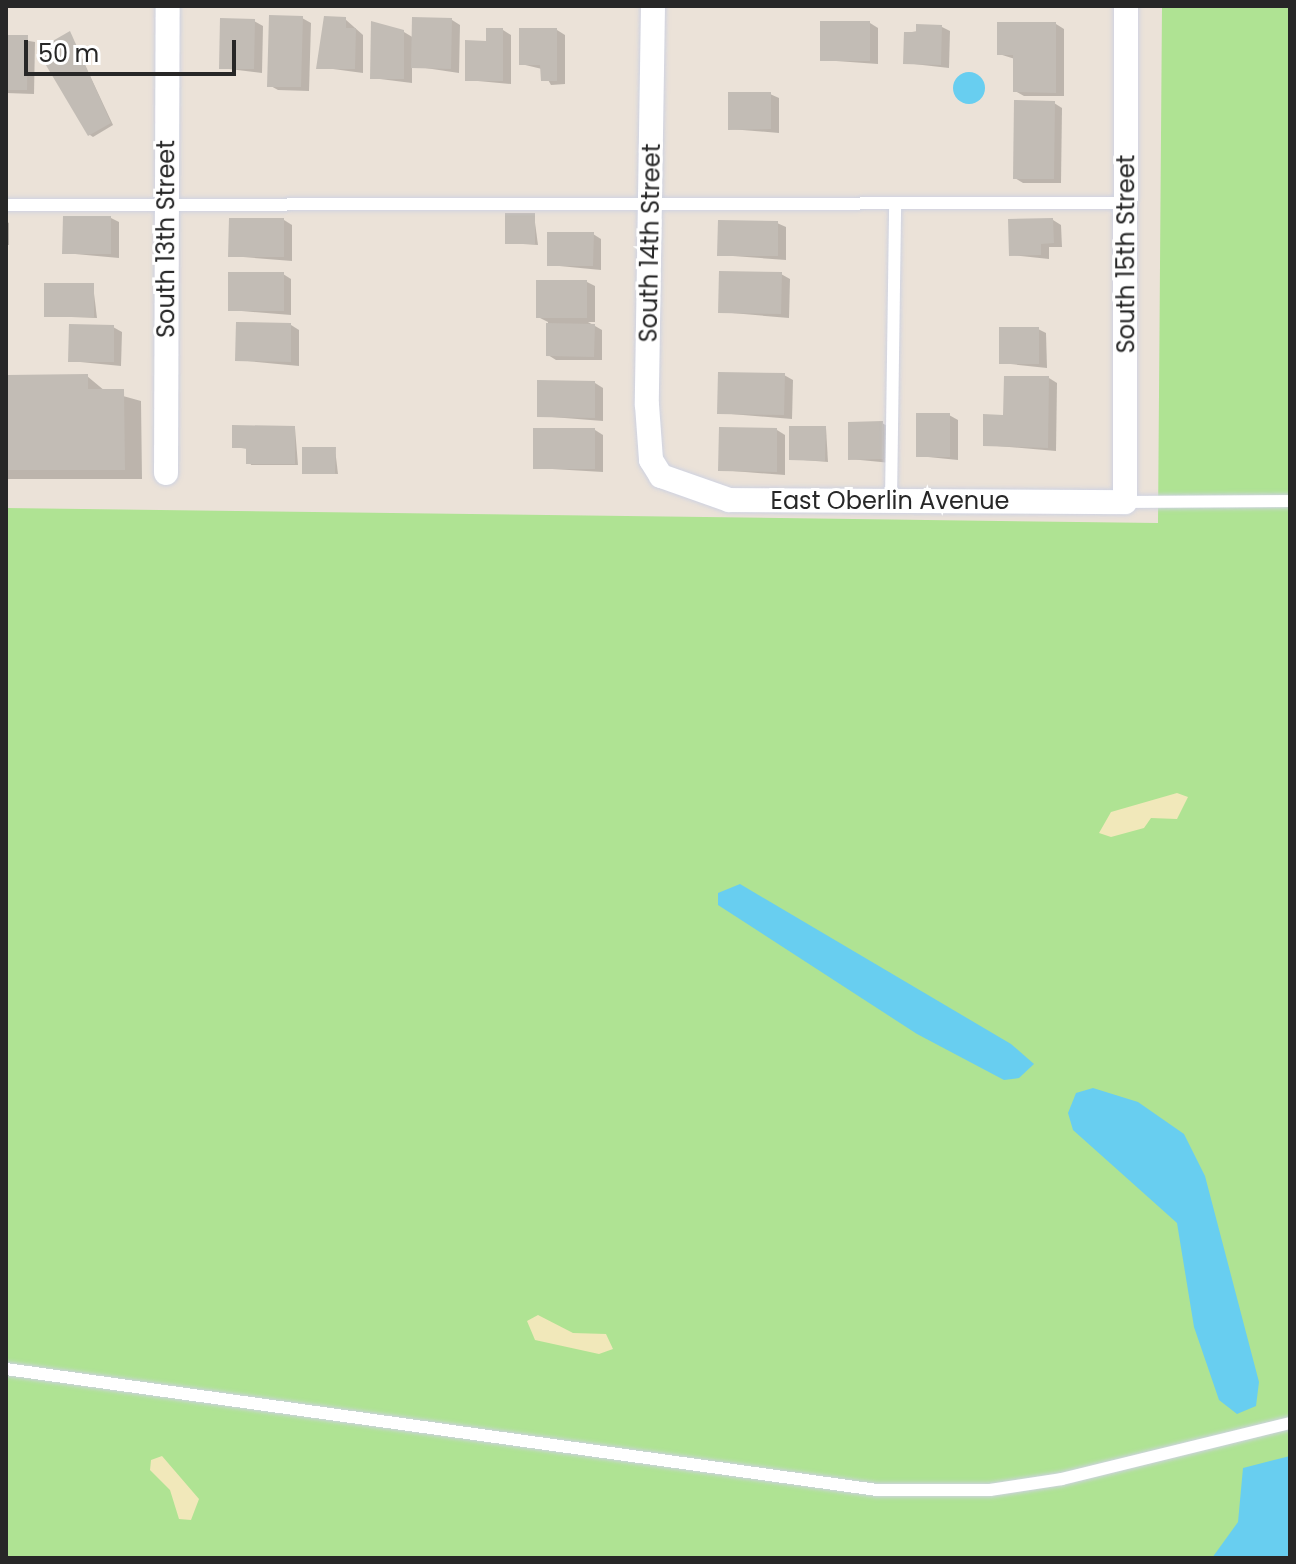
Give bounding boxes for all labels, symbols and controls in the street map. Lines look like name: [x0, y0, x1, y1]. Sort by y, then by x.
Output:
scale bar: [28, 24, 240, 74]
text: 50 m: [38, 37, 99, 70]
street label: South 13th Street: [152, 140, 180, 338]
street label: South 14th Street: [634, 143, 666, 343]
street label: South 15th Street: [1112, 155, 1140, 353]
street label: East Oberlin Avenue: [771, 487, 1009, 515]

